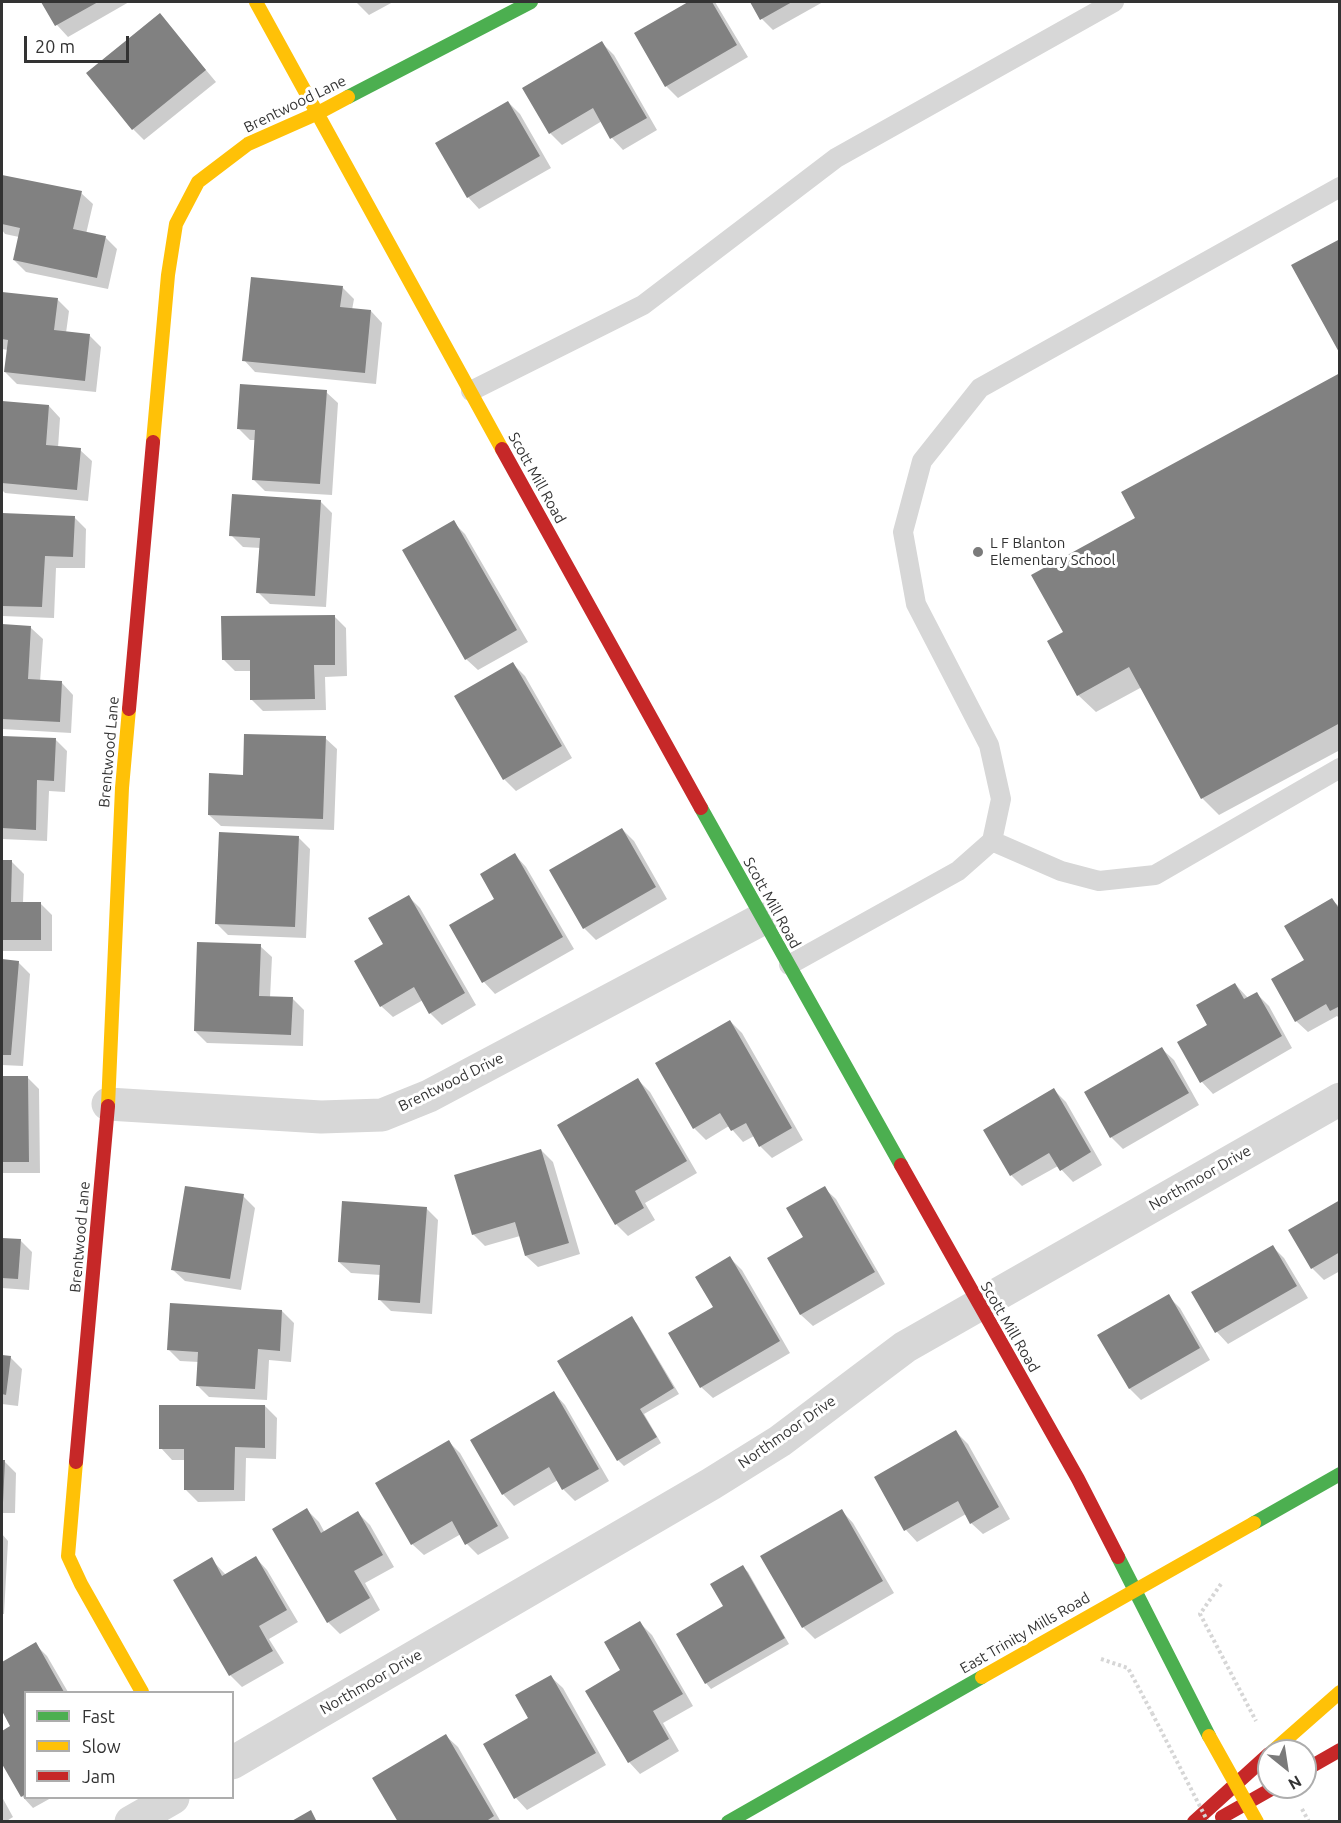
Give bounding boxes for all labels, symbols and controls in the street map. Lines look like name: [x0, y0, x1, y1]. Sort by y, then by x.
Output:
scale bar: [27, 24, 132, 62]
text: 20 m: [35, 36, 75, 56]
street label: Brentwood Lane: [241, 71, 349, 137]
street label: Scott Mill Road: [505, 429, 569, 527]
place label: L F Blanton Elementary School: [990, 534, 1116, 569]
marker: L F Blanton Elementary School: [971, 545, 985, 559]
street label: Brentwood Lane: [95, 696, 123, 808]
street label: Scott Mill Road: [740, 854, 804, 952]
street label: Brentwood Drive: [395, 1049, 507, 1115]
street label: Northmoor Drive: [1146, 1142, 1254, 1214]
street label: Brentwood Lane: [66, 1181, 94, 1293]
street label: Scott Mill Road: [977, 1279, 1043, 1375]
street label: Northmoor Drive: [735, 1392, 839, 1472]
street label: East Trinity Mills Road: [957, 1588, 1093, 1678]
street label: Northmoor Drive: [317, 1646, 425, 1718]
legend: [24, 1691, 234, 1799]
text: Fast: [82, 1706, 115, 1726]
text: Slow: [82, 1736, 121, 1756]
north arrow: [1257, 1739, 1317, 1799]
text: Jam: [82, 1766, 116, 1786]
text: N: [1285, 1772, 1305, 1794]

